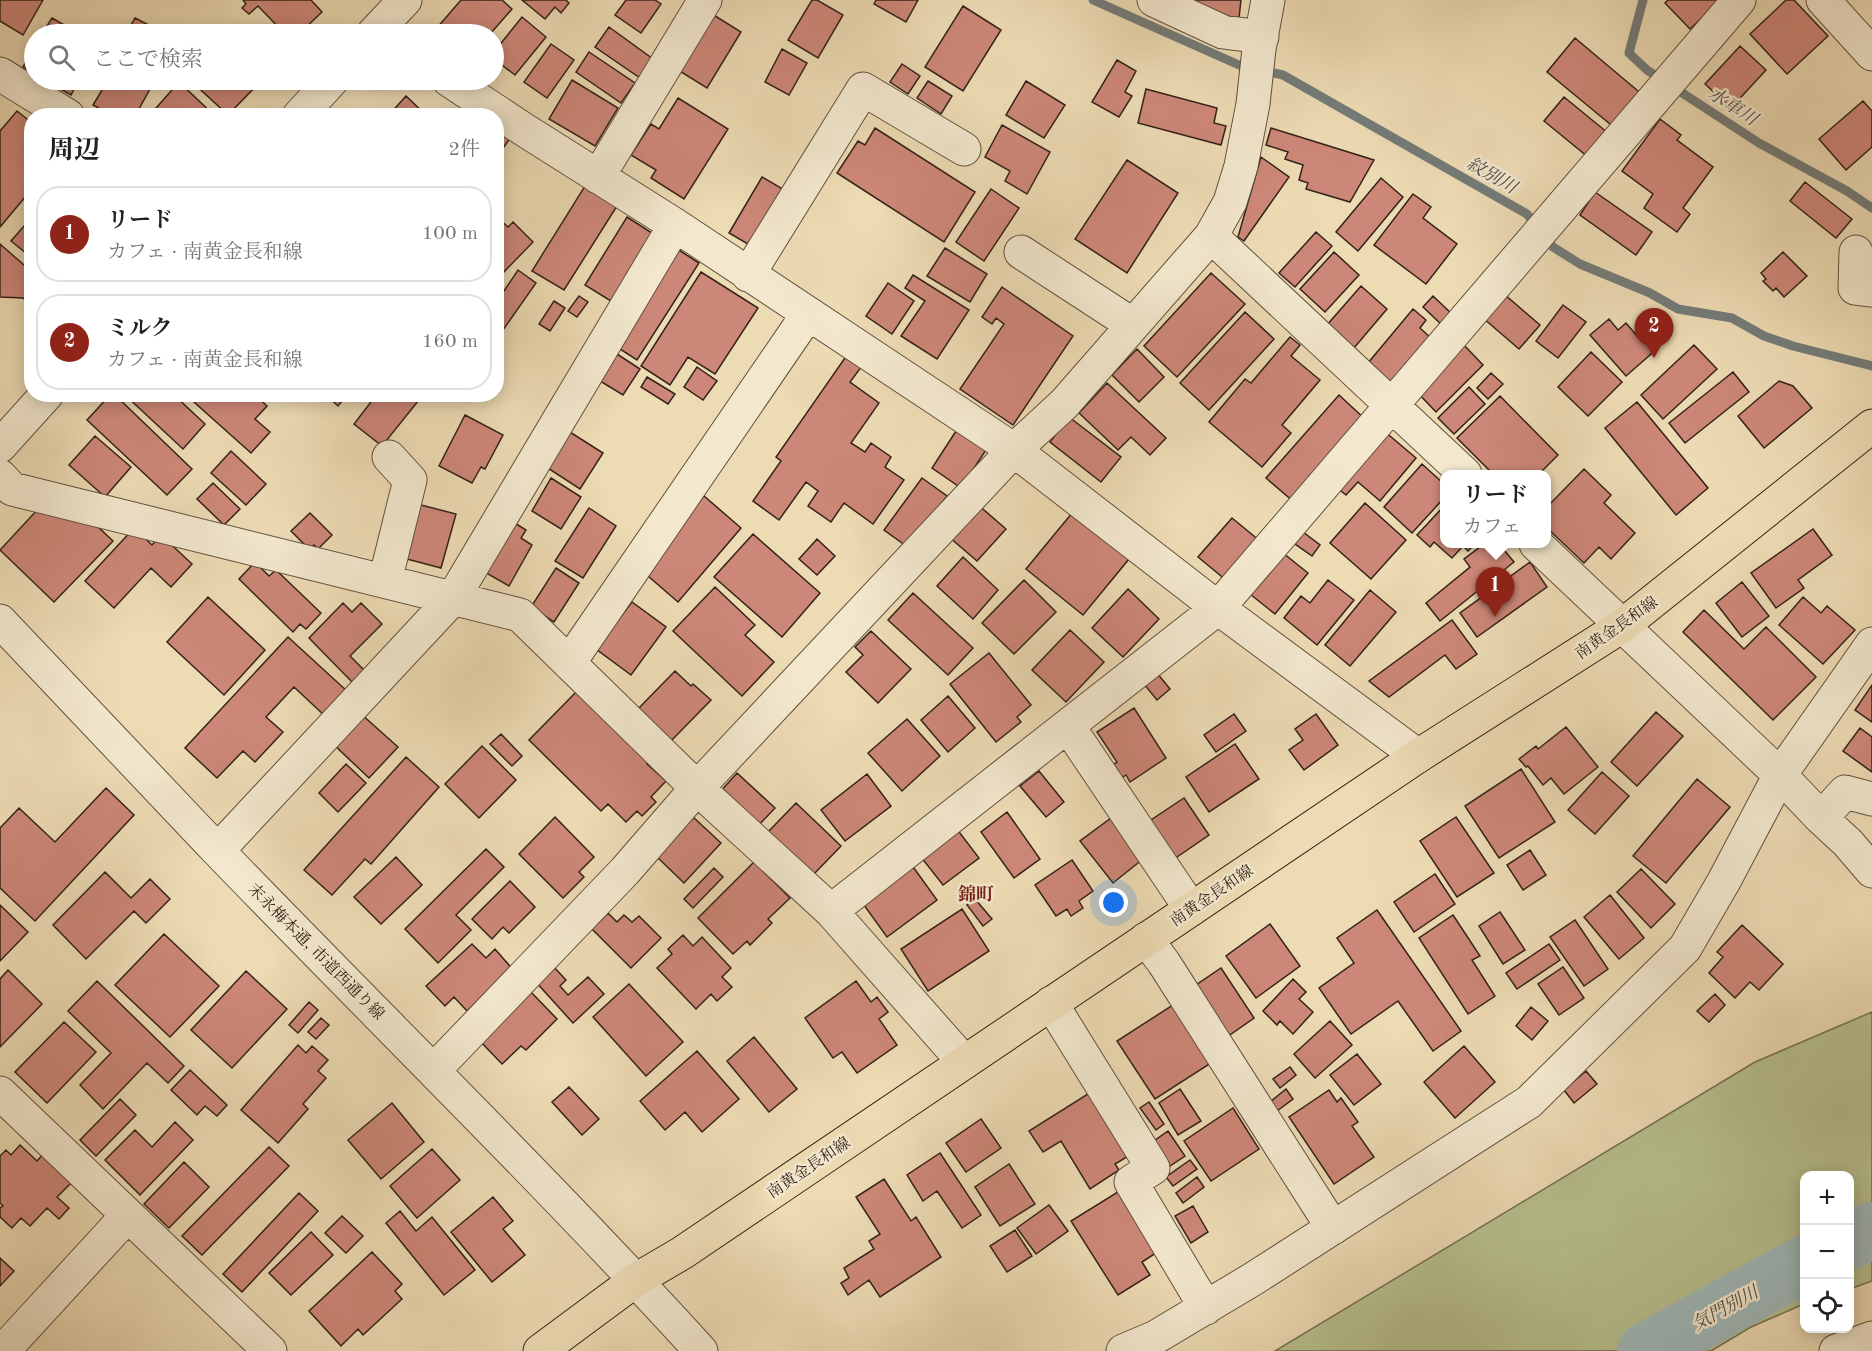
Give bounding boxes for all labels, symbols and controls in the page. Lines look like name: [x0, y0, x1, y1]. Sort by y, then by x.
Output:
search box: [24, 24, 504, 90]
icon: search: [45, 41, 78, 74]
text: ここで検索: [93, 49, 203, 71]
water label: 水車川: [1705, 83, 1763, 130]
text: 周辺: [48, 138, 100, 164]
text: 2件: [448, 140, 480, 160]
water label: 紋別川: [1464, 153, 1522, 198]
text: リード: [107, 210, 173, 232]
text: 1: [64, 224, 75, 244]
text: 100 m: [422, 224, 478, 244]
text: カフェ · 南黄金長和線: [107, 243, 303, 263]
pin: 2: [1634, 308, 1674, 358]
text: ミルク: [107, 318, 173, 340]
text: 2: [64, 332, 75, 352]
text: 160 m: [422, 332, 478, 352]
text: カフェ · 南黄金長和線: [107, 351, 303, 371]
popup: [1440, 470, 1551, 548]
text: リード: [1462, 485, 1529, 507]
text: カフェ: [1462, 518, 1521, 538]
pin: 1: [1476, 568, 1514, 617]
street label: 南黄金長和線: [1572, 593, 1661, 663]
street label: 南黄金長和線: [1167, 862, 1256, 930]
street label: 末永梅本通, 市道西通り線: [245, 880, 388, 1023]
district label: 錦町: [958, 884, 994, 904]
your location: [1099, 888, 1128, 917]
street label: 南黄金長和線: [764, 1134, 853, 1202]
map controls: [1800, 1171, 1854, 1333]
button: +: [1800, 1171, 1854, 1225]
button: −: [1800, 1225, 1854, 1279]
button: locate: [1800, 1279, 1854, 1333]
water label: 気門別川: [1689, 1281, 1763, 1334]

